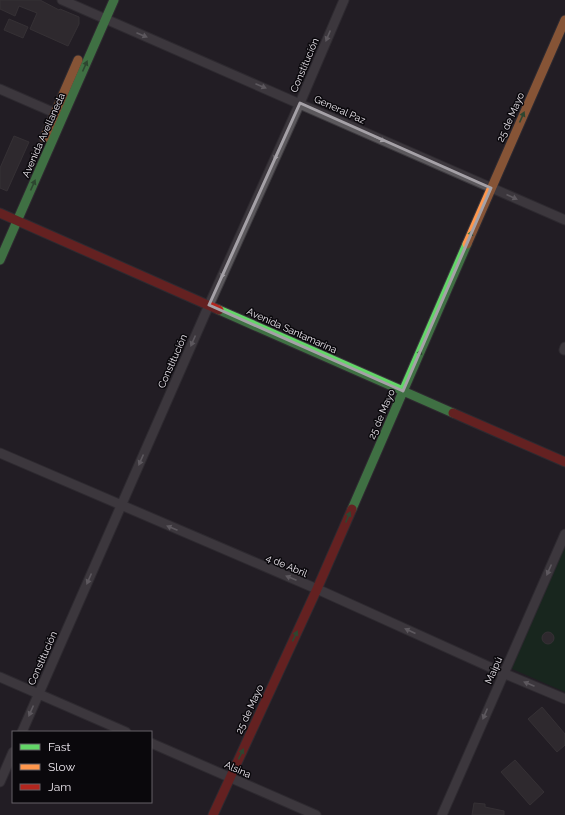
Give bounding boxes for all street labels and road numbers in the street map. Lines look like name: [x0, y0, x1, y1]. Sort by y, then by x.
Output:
street label: Constitución: [288, 36, 321, 94]
street label: Avenida Avellaneda: [20, 91, 67, 179]
street label: 25 de Mayo: [495, 91, 526, 144]
street label: General Paz: [312, 93, 367, 126]
street label: Avenida Santamarina: [245, 306, 339, 355]
street label: Constitución: [156, 332, 189, 390]
street label: 25 de Mayo: [366, 388, 397, 441]
street label: 4 de Abril: [265, 552, 309, 579]
street label: Constitución: [26, 629, 59, 687]
street label: Maipú: [483, 655, 504, 685]
street label: 25 de Mayo: [233, 683, 266, 736]
street label: Alsina: [223, 759, 253, 780]

